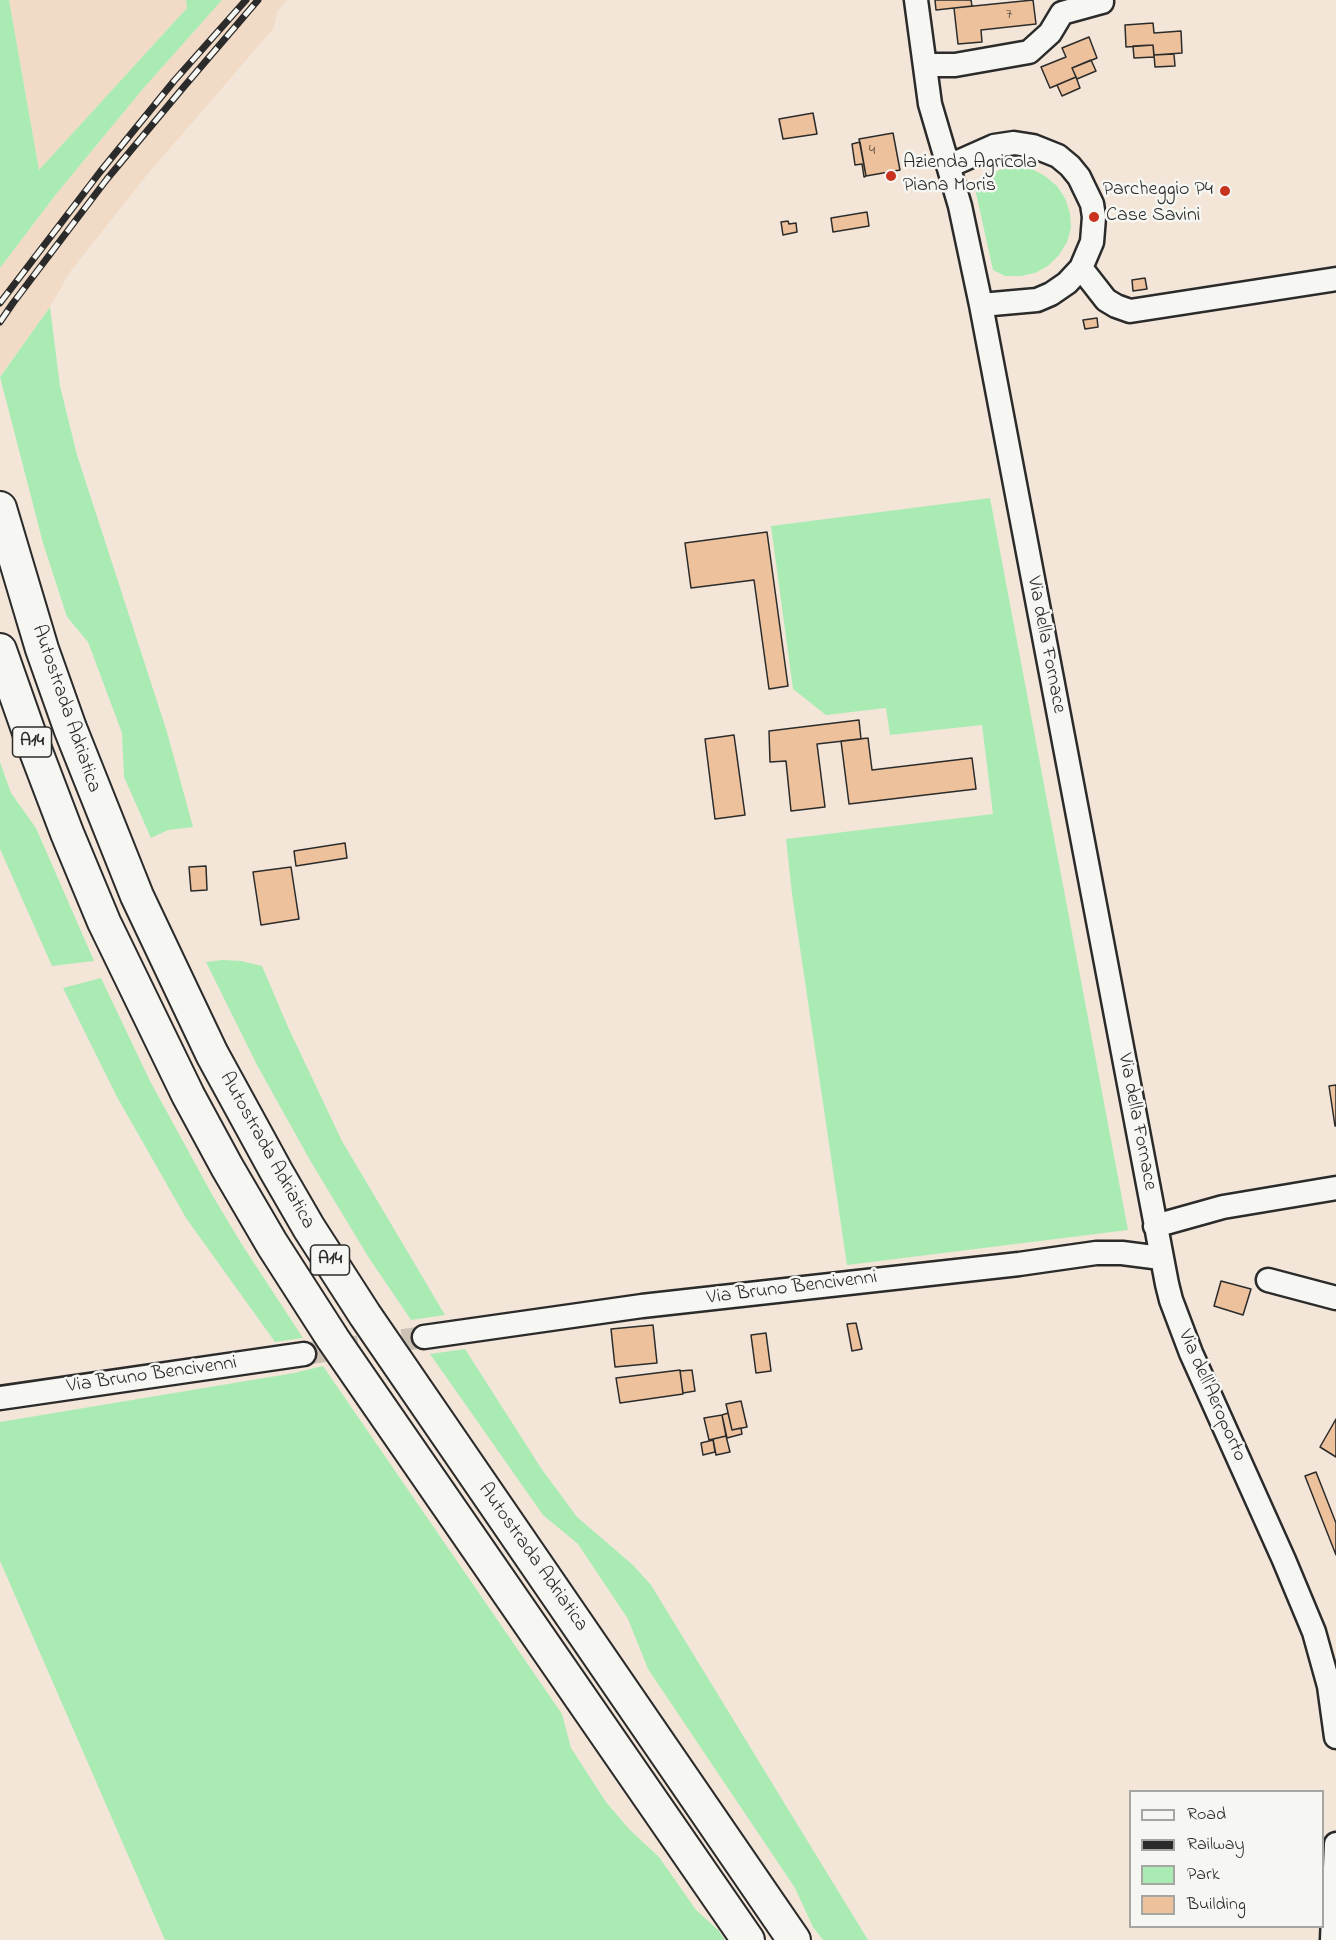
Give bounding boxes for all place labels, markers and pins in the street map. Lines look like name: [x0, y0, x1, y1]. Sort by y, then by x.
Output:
place label: Azienda Agricola Piana Moris: [903, 152, 1037, 199]
marker: Azienda Agricola Piana Moris: [884, 169, 898, 183]
place label: Parcheggio P4: [1103, 179, 1213, 203]
marker: Parcheggio P4: [1218, 184, 1232, 198]
place label: Case Savini: [1106, 205, 1200, 229]
marker: Case Savini: [1087, 210, 1101, 224]

